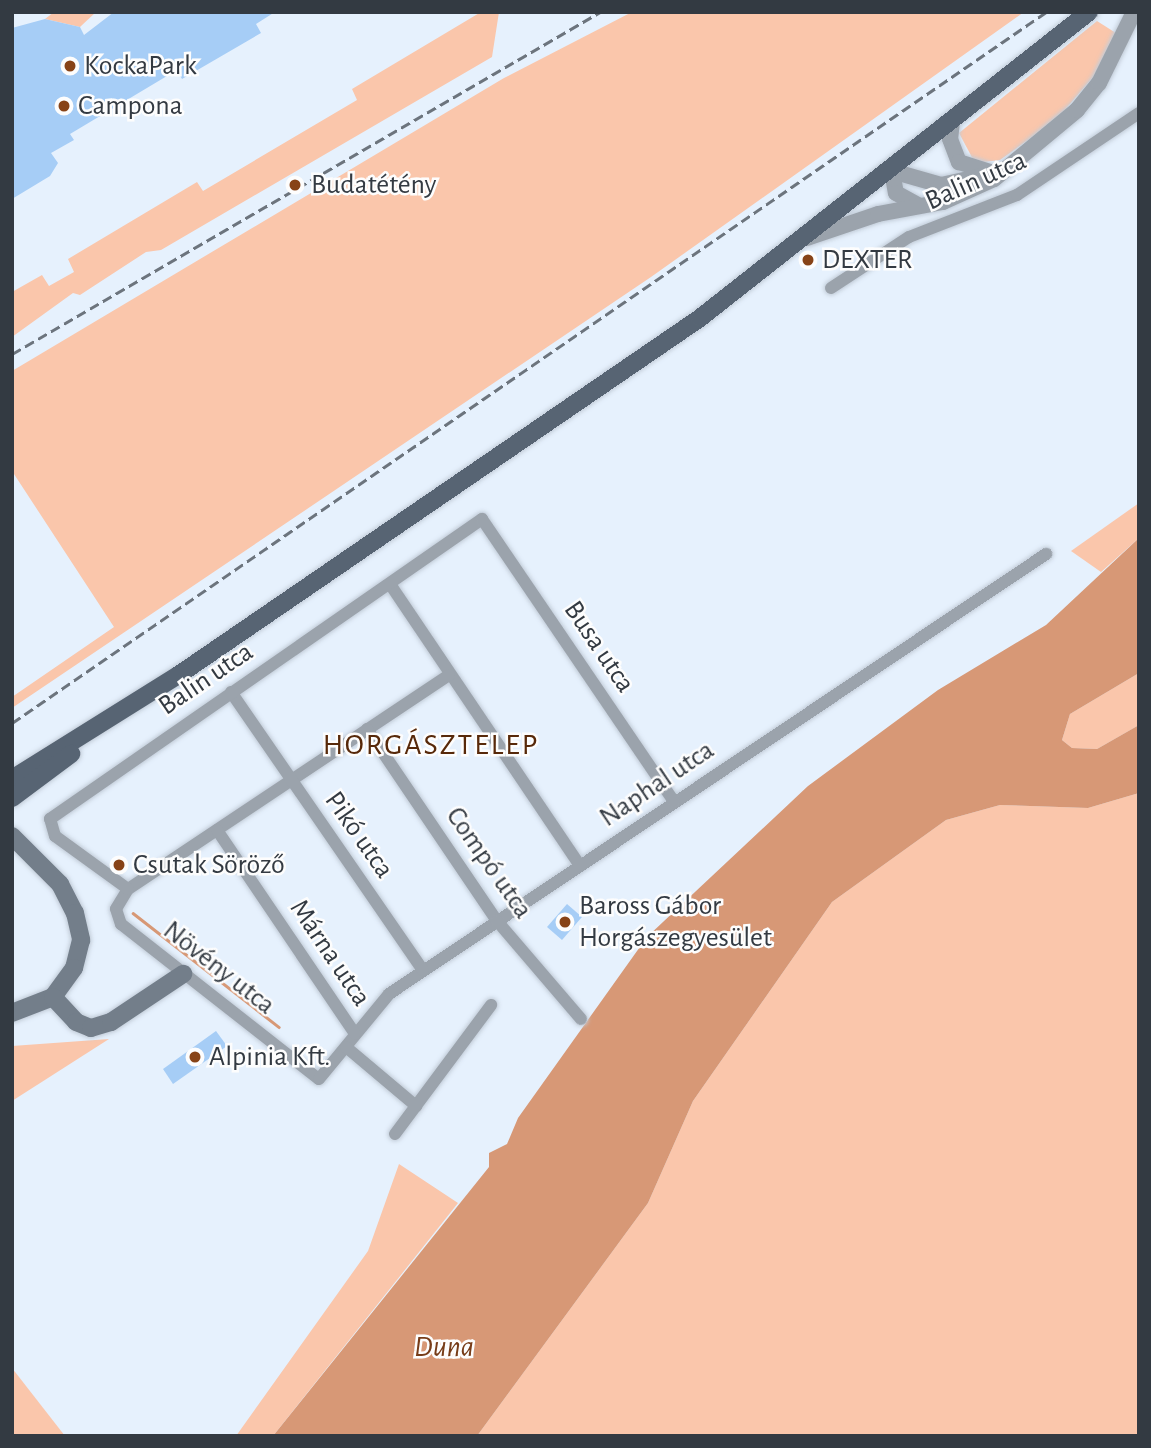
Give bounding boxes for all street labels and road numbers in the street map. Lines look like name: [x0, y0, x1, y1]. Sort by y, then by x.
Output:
street label: Balin utca: [920, 144, 1032, 218]
street label: Busa utca: [556, 595, 642, 699]
street label: Balin utca: [152, 635, 260, 723]
street label: Naphal utca: [593, 733, 721, 835]
street label: Pikó utca: [317, 785, 401, 885]
street label: Compó utca: [438, 801, 540, 925]
street label: Márna utca: [282, 893, 378, 1013]
street label: Növény utca: [156, 914, 282, 1022]

